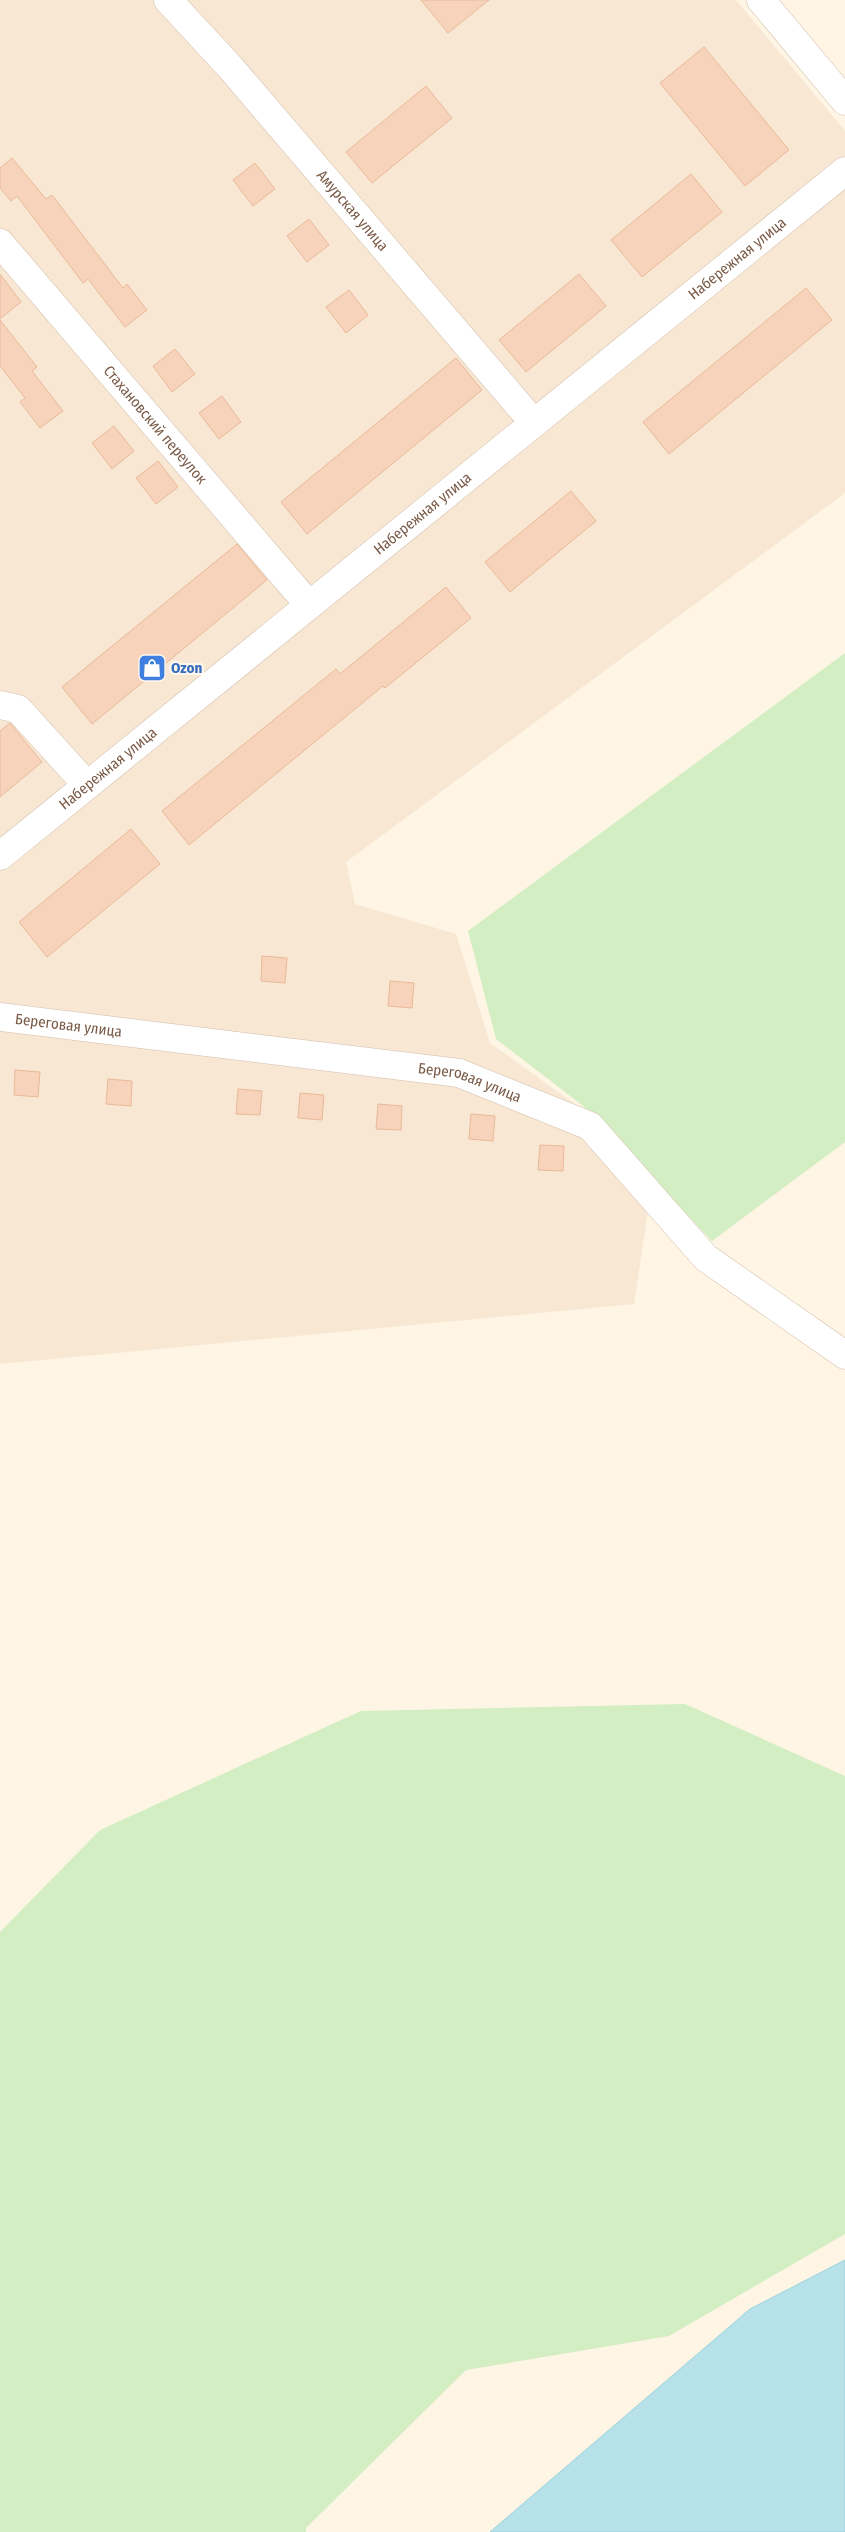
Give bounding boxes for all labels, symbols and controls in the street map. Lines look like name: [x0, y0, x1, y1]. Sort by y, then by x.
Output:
street label: Амурская улица: [313, 166, 392, 255]
street label: Набережная улица: [685, 213, 790, 303]
street label: Стахановский переулок: [100, 362, 211, 488]
street label: Набережная улица: [370, 468, 475, 558]
shop icon: Ozon: [137, 653, 167, 683]
place label: Ozon: [171, 659, 202, 677]
street label: Набережная улица: [56, 724, 160, 813]
street label: Береговая улица: [14, 1010, 123, 1041]
street label: Береговая улица: [417, 1059, 524, 1106]

